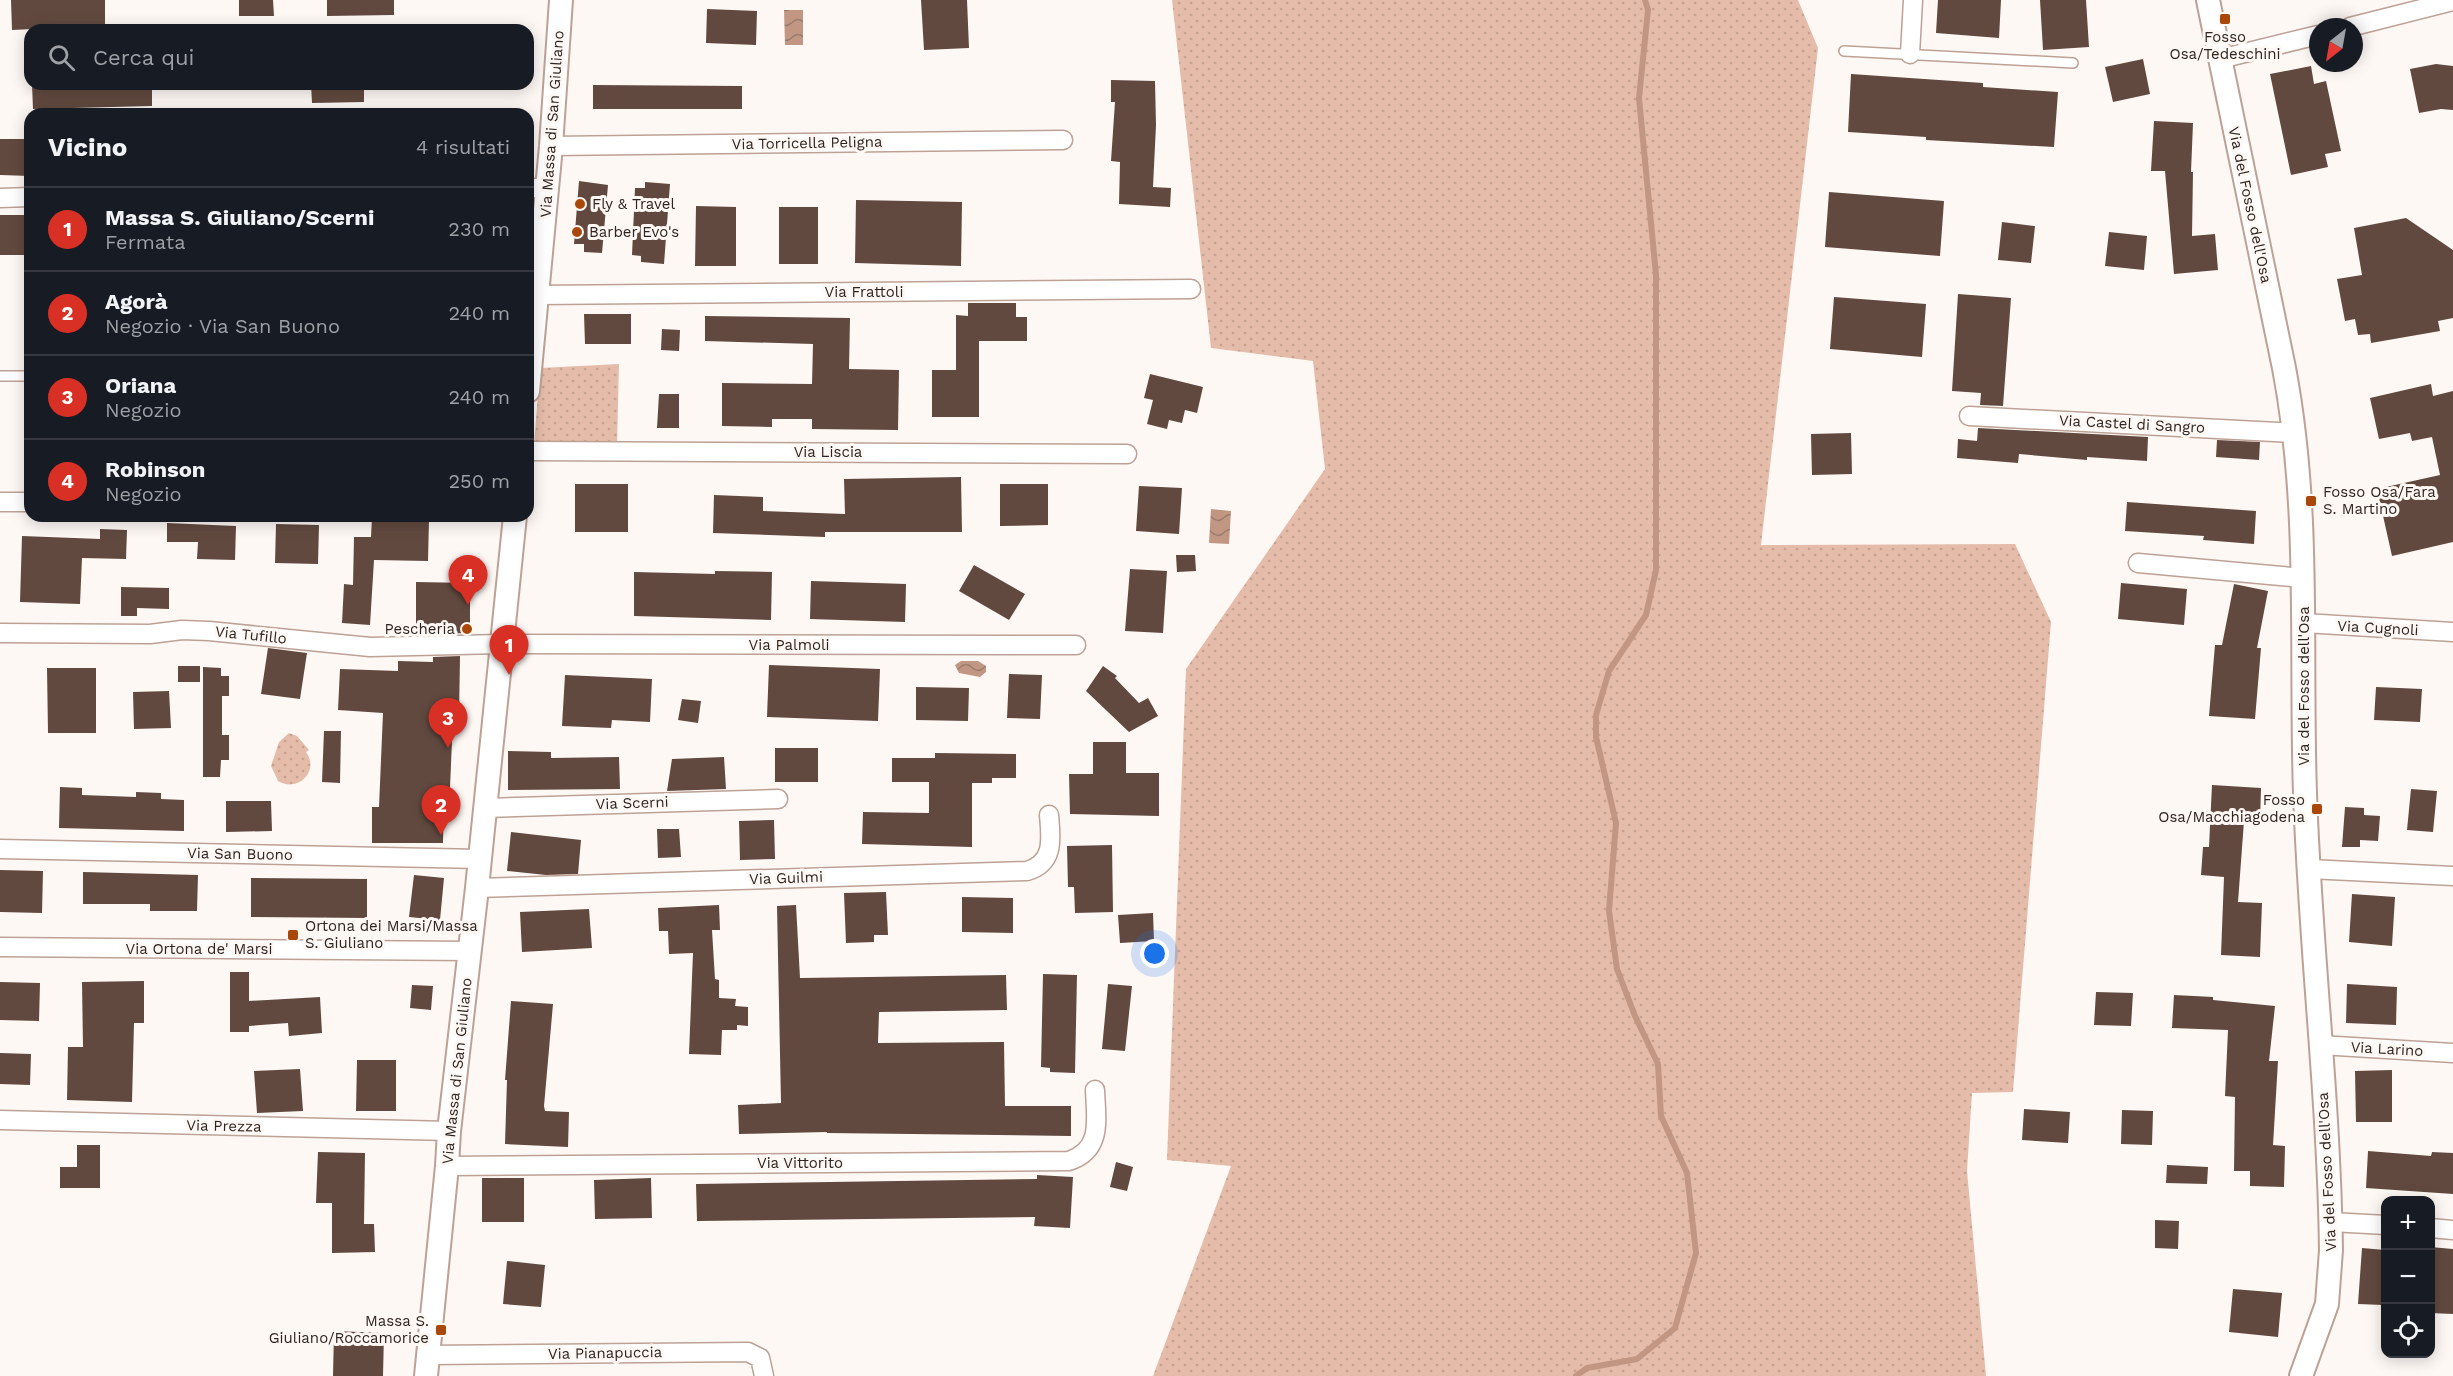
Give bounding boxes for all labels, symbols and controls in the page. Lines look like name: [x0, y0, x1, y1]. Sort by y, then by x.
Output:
marker: Fosso Osa/Tedeschini: [2218, 12, 2232, 26]
north arrow: [2309, 18, 2363, 72]
search box: [24, 24, 534, 90]
place label: Fosso Osa/Tedeschini: [2169, 28, 2281, 63]
street label: Via Massa di San Giuliano: [536, 30, 568, 218]
icon: search: [45, 41, 78, 74]
text: Cerca qui: [93, 45, 194, 70]
street label: Via del Fosso dell'Osa: [2225, 125, 2275, 285]
text: Vicino: [48, 132, 127, 162]
street label: Via Torricella Peligna: [731, 133, 883, 153]
text: 4 risultati: [416, 135, 510, 159]
place label: Fly & Travel: [592, 195, 676, 213]
marker: Fly & Travel: [573, 197, 587, 211]
text: Massa S. Giuliano/Scerni: [105, 205, 374, 230]
text: 1: [63, 217, 72, 241]
text: 230 m: [448, 217, 510, 241]
place label: Barber Evo's: [589, 223, 679, 241]
marker: Barber Evo's: [570, 225, 584, 239]
text: Fermata: [105, 230, 185, 254]
street label: Via Frattoli: [825, 283, 903, 301]
text: Agorà: [105, 289, 167, 314]
text: 2: [62, 301, 73, 325]
text: 240 m: [448, 301, 510, 325]
text: Negozio · Via San Buono: [105, 314, 340, 338]
text: Oriana: [105, 373, 176, 398]
text: 3: [62, 385, 73, 409]
text: 240 m: [448, 385, 510, 409]
text: Negozio: [105, 398, 182, 422]
street label: Via Castel di Sangro: [2058, 411, 2206, 437]
street label: Via Liscia: [794, 443, 863, 461]
text: Robinson: [105, 457, 206, 482]
text: 4: [61, 469, 74, 493]
text: 250 m: [448, 469, 510, 493]
text: Negozio: [105, 482, 182, 506]
place label: Fosso Osa/Fara S. Martino: [2323, 483, 2436, 518]
marker: Fosso Osa/Fara S. Martino: [2304, 494, 2318, 508]
pin: 4: [448, 556, 488, 605]
street label: Via del Fosso dell'Osa: [2295, 606, 2313, 766]
street label: Via Cugnoli: [2337, 617, 2419, 639]
place label: Pescheria: [384, 620, 456, 638]
street label: Via Tufillo: [214, 622, 288, 648]
marker: Pescheria: [460, 622, 474, 636]
pin: 1: [490, 626, 528, 675]
street label: Via Palmoli: [748, 636, 830, 654]
pin: 3: [428, 698, 468, 748]
pin: 2: [422, 786, 460, 835]
place label: Fosso Osa/Macchiagodena: [2158, 791, 2306, 826]
street label: Via Scerni: [595, 793, 669, 813]
marker: Fosso Osa/Macchiagodena: [2310, 802, 2324, 816]
street label: Via San Buono: [187, 844, 293, 864]
street label: Via Guilmi: [749, 868, 823, 888]
place label: Ortona dei Marsi/Massa S. Giuliano: [305, 917, 478, 952]
marker: Ortona dei Marsi/Massa S. Giuliano: [286, 928, 300, 942]
your location: [1140, 939, 1169, 968]
street label: Via Ortona de' Marsi: [126, 940, 273, 958]
street label: Via Massa di San Giuliano: [438, 977, 476, 1165]
street label: Via Larino: [2350, 1038, 2424, 1060]
street label: Via del Fosso dell'Osa: [2314, 1091, 2340, 1252]
street label: Via Prezza: [186, 1116, 262, 1136]
street label: Via Vittorito: [757, 1154, 843, 1172]
map controls: [2381, 1196, 2435, 1358]
button: +: [2381, 1196, 2435, 1250]
button: −: [2381, 1250, 2435, 1304]
button: locate: [2381, 1304, 2435, 1358]
place label: Massa S. Giuliano/Roccamorice: [269, 1312, 429, 1347]
marker: Massa S. Giuliano/Roccamorice: [434, 1323, 448, 1337]
street label: Via Pianapuccia: [548, 1343, 663, 1363]

